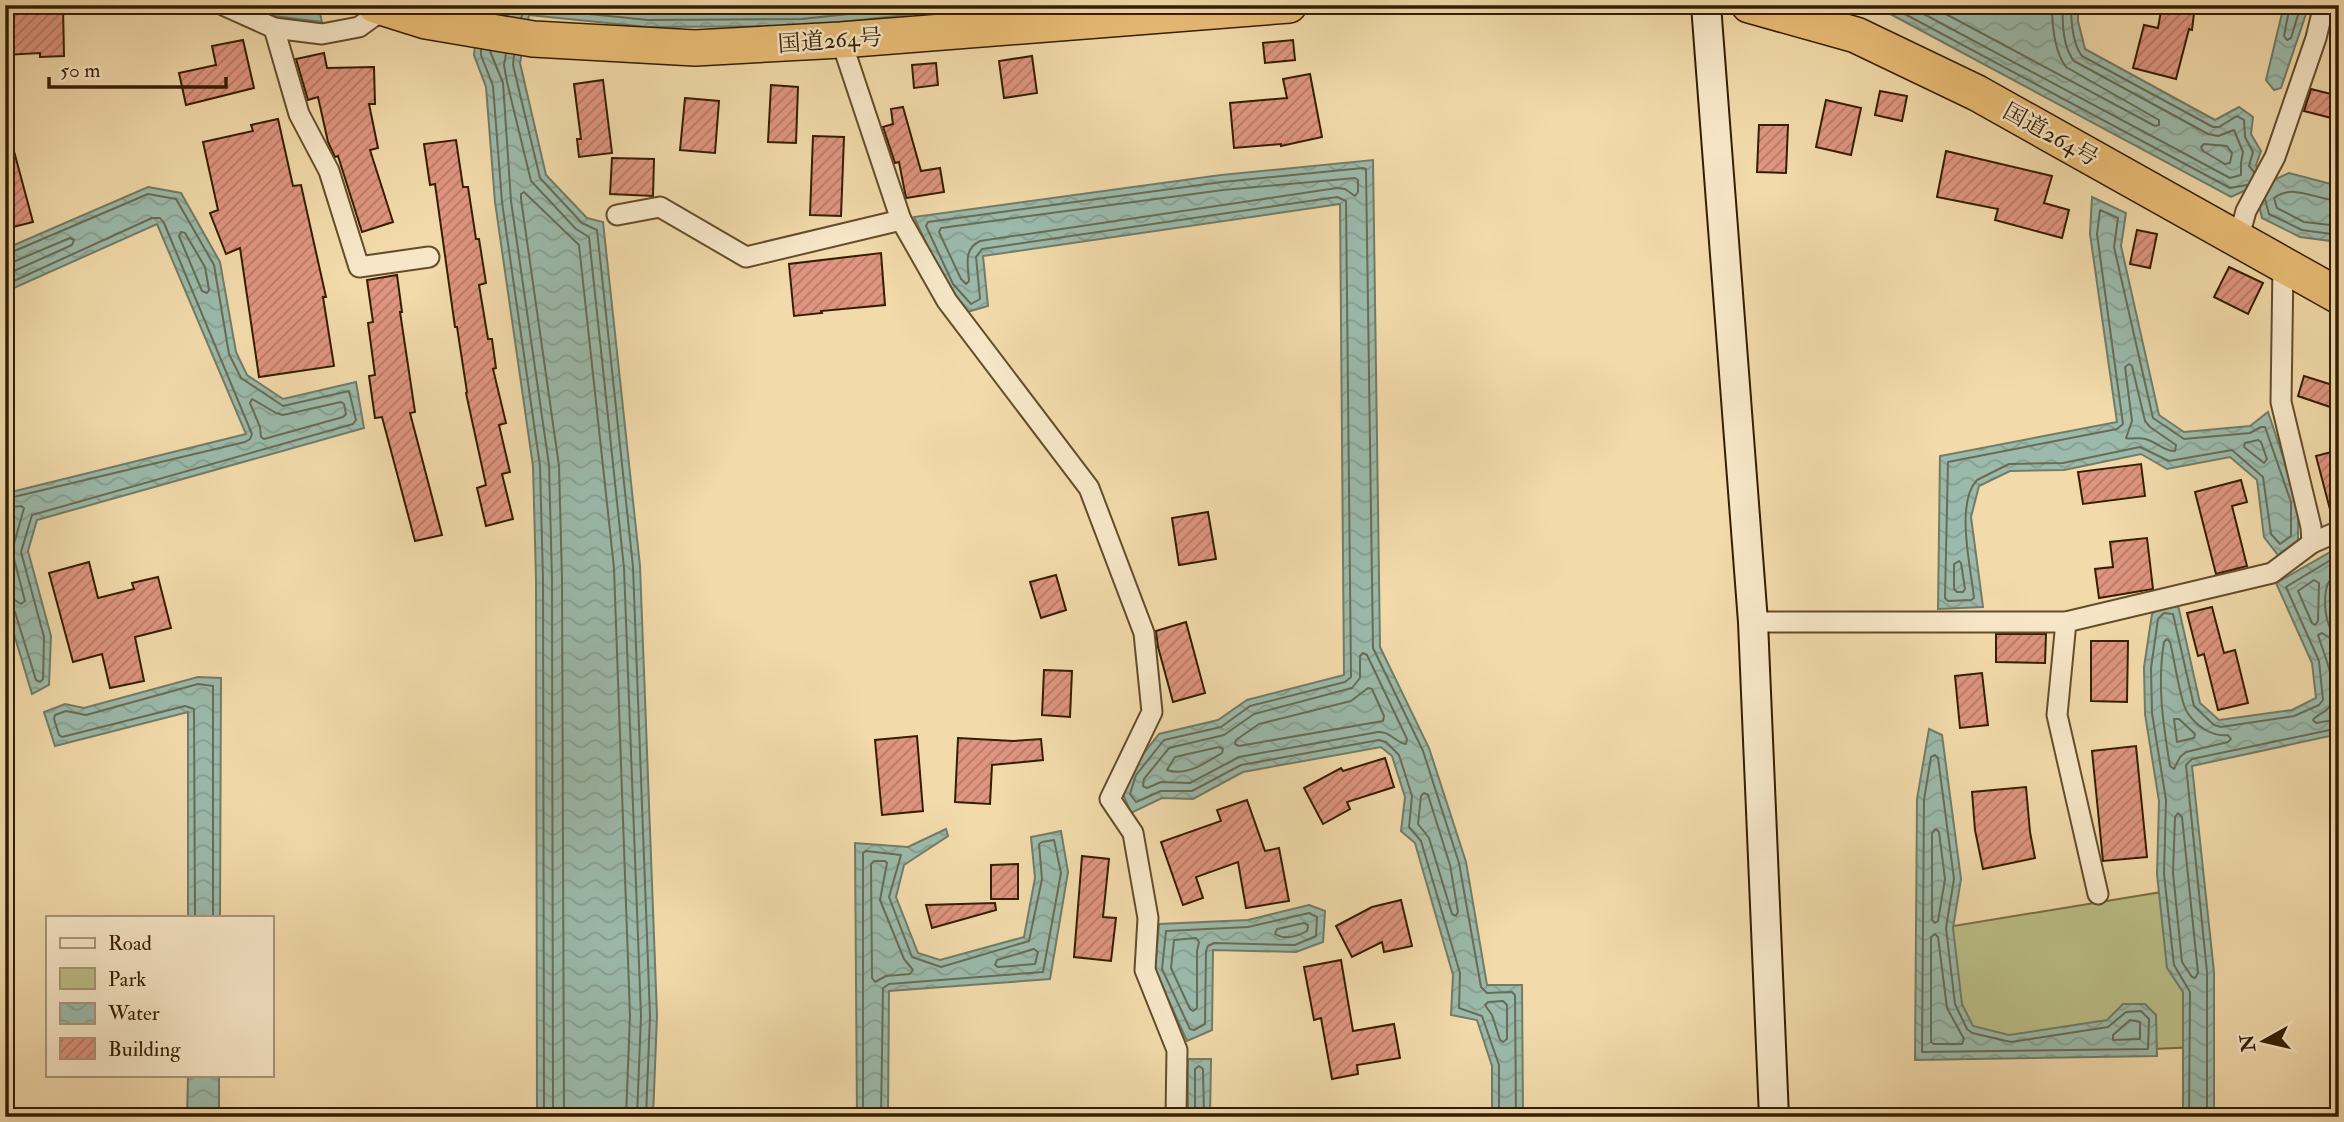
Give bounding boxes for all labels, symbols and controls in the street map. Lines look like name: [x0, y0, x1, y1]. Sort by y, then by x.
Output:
street label: 国道264号: [777, 22, 883, 59]
scale bar: [49, 46, 226, 90]
text: 50 m: [60, 57, 101, 84]
street label: 国道264号: [1998, 96, 2104, 172]
legend: [46, 916, 273, 1076]
text: Road: [108, 930, 153, 957]
text: Park: [108, 966, 146, 993]
text: Water: [107, 1000, 160, 1027]
north arrow: [2228, 1006, 2298, 1076]
text: N: [2235, 1032, 2261, 1054]
text: Building: [108, 1036, 181, 1063]

